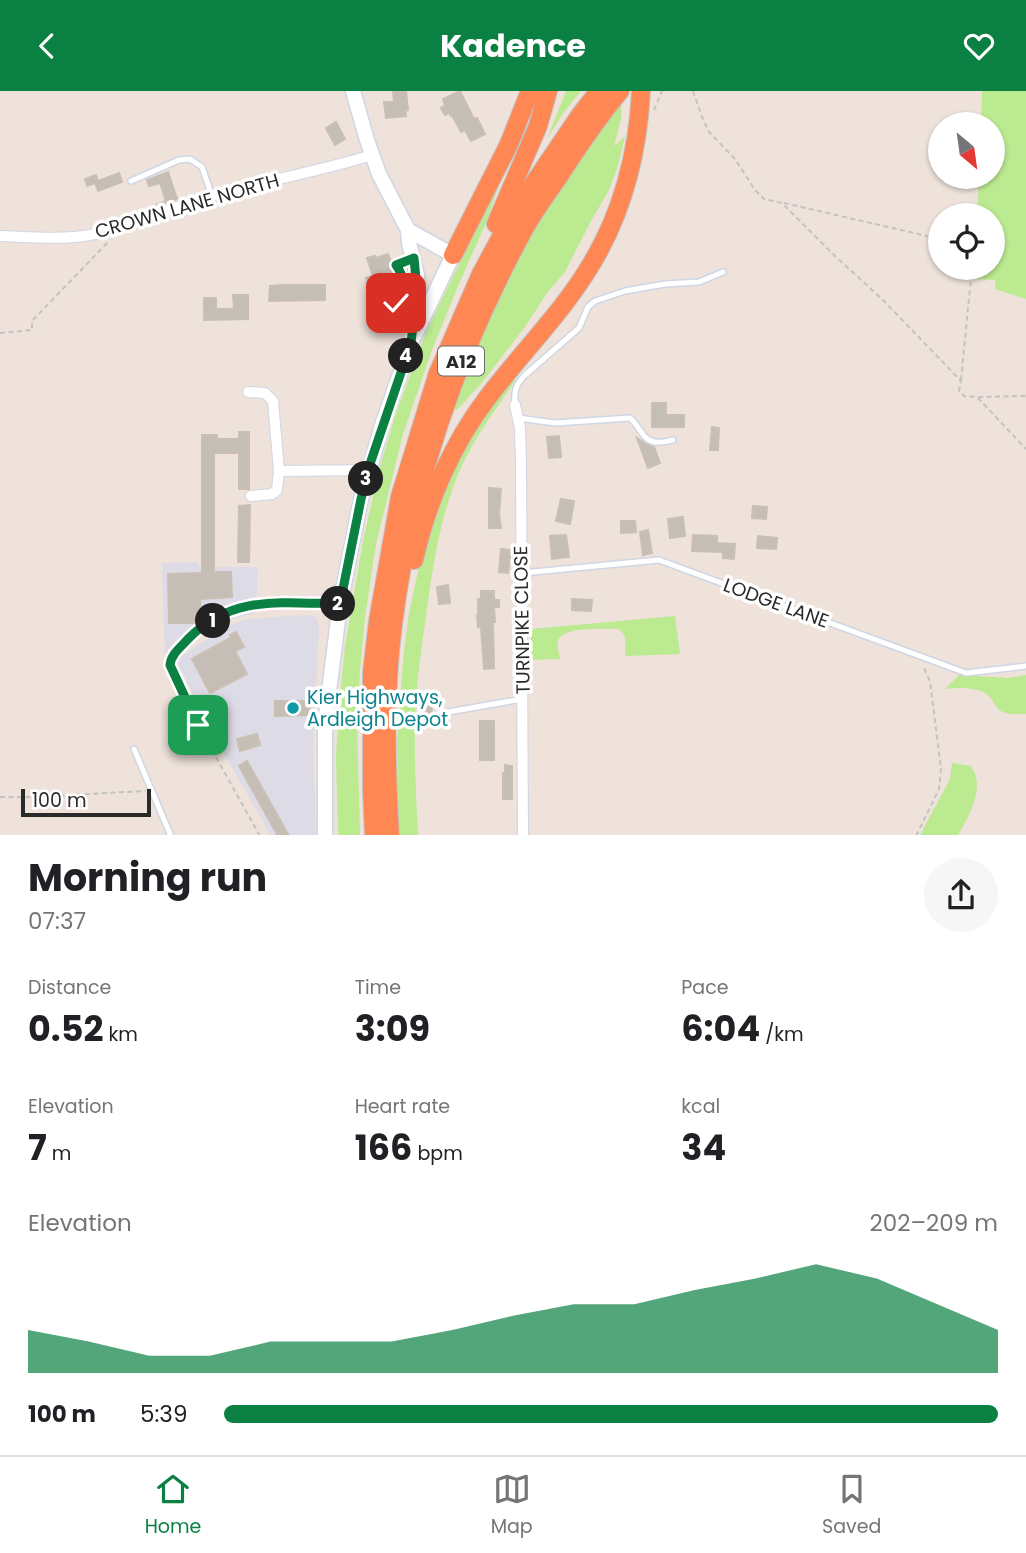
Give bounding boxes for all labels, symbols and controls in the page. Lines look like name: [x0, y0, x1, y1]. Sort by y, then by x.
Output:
text: Kadence: [440, 23, 586, 68]
icon: back: [28, 27, 66, 65]
icon: heart: [960, 27, 998, 65]
north arrow: [928, 112, 1004, 189]
map controls: [928, 112, 1005, 280]
street label: CROWN LANE NORTH: [92, 167, 282, 245]
button: locate: [928, 203, 1005, 280]
pin: [366, 273, 426, 333]
icon: check: [377, 284, 415, 322]
pin: 4: [388, 338, 424, 373]
text: 4: [399, 342, 412, 369]
road number: A12: [438, 347, 484, 375]
pin: 3: [348, 461, 384, 497]
text: 3: [360, 465, 371, 492]
street label: TURNPIKE CLOSE: [507, 545, 537, 695]
street label: LODGE LANE: [720, 571, 832, 635]
pin: 2: [320, 587, 356, 621]
text: 2: [332, 590, 343, 617]
pin: 1: [196, 603, 230, 639]
text: 1: [209, 607, 216, 634]
place label: Kier Highways, Ardleigh Depot: [307, 684, 448, 733]
pin: [168, 695, 228, 755]
marker: Kier Highways, Ardleigh Depot: [285, 700, 301, 716]
icon: arrive: [179, 706, 217, 744]
scale bar: [21, 787, 150, 818]
text: 100 m: [32, 787, 87, 814]
text: Morning run: [28, 851, 267, 904]
button: share: [924, 858, 998, 932]
text: 07:37: [28, 905, 86, 937]
text: Distance: [28, 974, 111, 1001]
text: Time: [355, 974, 401, 1001]
text: Pace: [681, 974, 729, 1001]
text: 0.52: [28, 1004, 103, 1053]
text: 3:09: [355, 1004, 430, 1053]
text: 6:04: [681, 1004, 760, 1053]
text: km: [103, 1021, 138, 1048]
text: /km: [760, 1021, 804, 1048]
text: Elevation: [28, 1093, 114, 1120]
text: Heart rate: [355, 1093, 450, 1120]
text: kcal: [681, 1093, 720, 1120]
text: 7: [28, 1123, 47, 1172]
text: 166: [355, 1123, 412, 1172]
text: 34: [681, 1123, 726, 1172]
text: m: [47, 1140, 71, 1167]
text: bpm: [412, 1140, 463, 1167]
text: Elevation: [28, 1207, 132, 1239]
text: 202–209 m: [870, 1207, 998, 1239]
text: 100 m: [28, 1398, 96, 1430]
text: 5:39: [140, 1398, 187, 1430]
tab: Home: [145, 1470, 201, 1541]
tab: Map: [491, 1470, 533, 1541]
tab: Saved: [822, 1470, 881, 1541]

